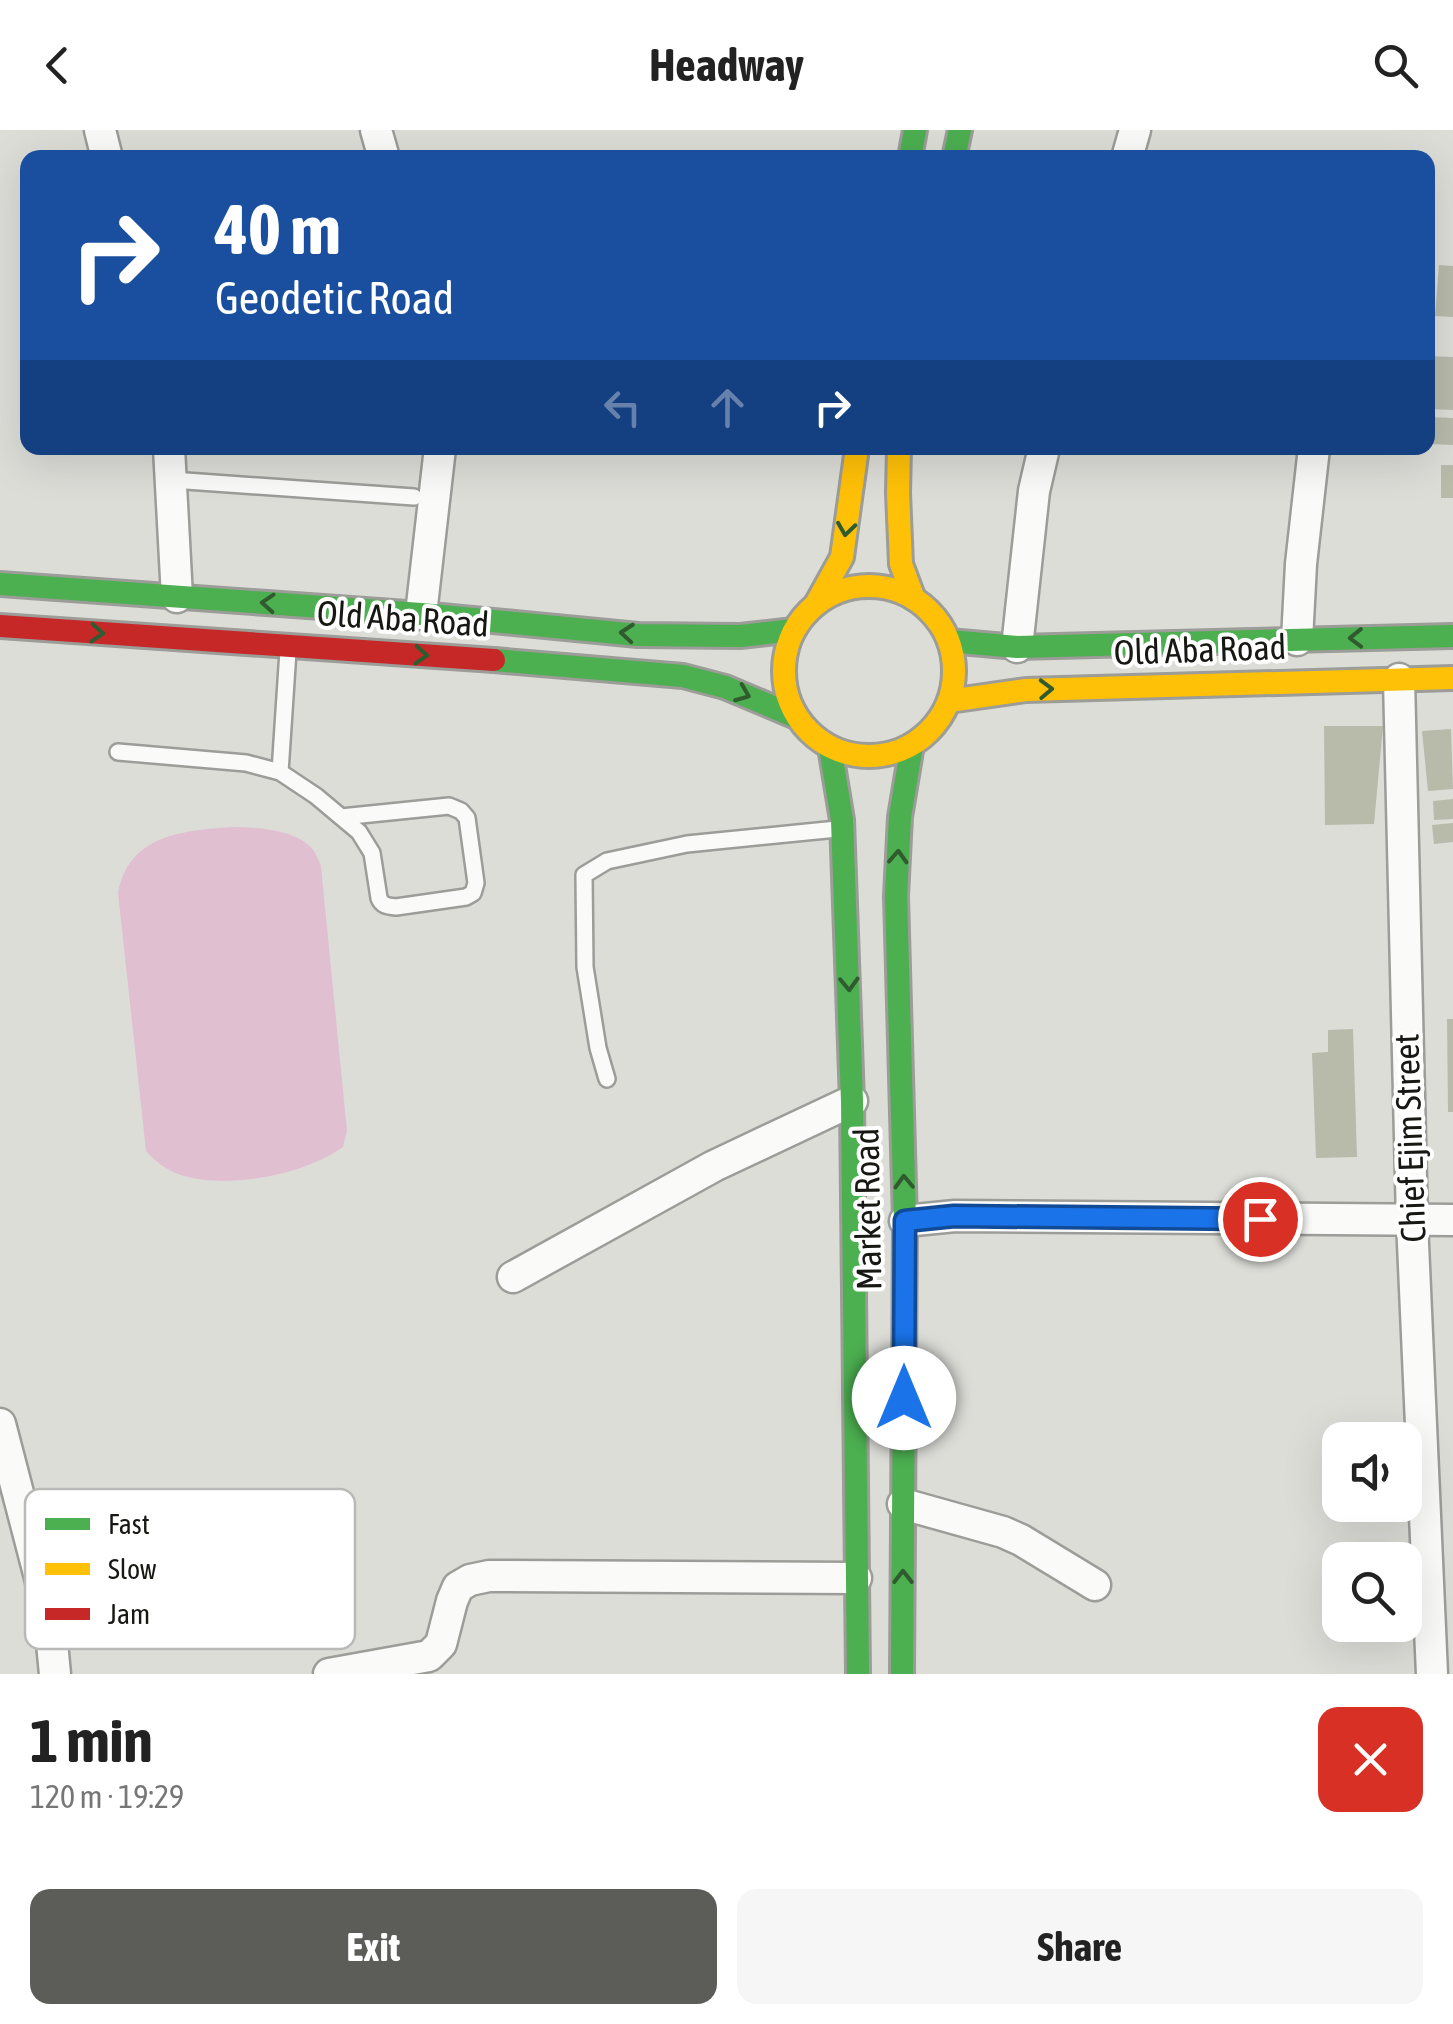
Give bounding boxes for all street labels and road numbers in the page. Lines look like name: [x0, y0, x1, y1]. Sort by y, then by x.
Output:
street label: Old Aba Road: [316, 592, 490, 644]
street label: Old Aba Road: [1113, 626, 1287, 672]
street label: Chief Ejim Street: [1385, 1033, 1433, 1243]
street label: Market Road: [846, 1128, 888, 1291]

